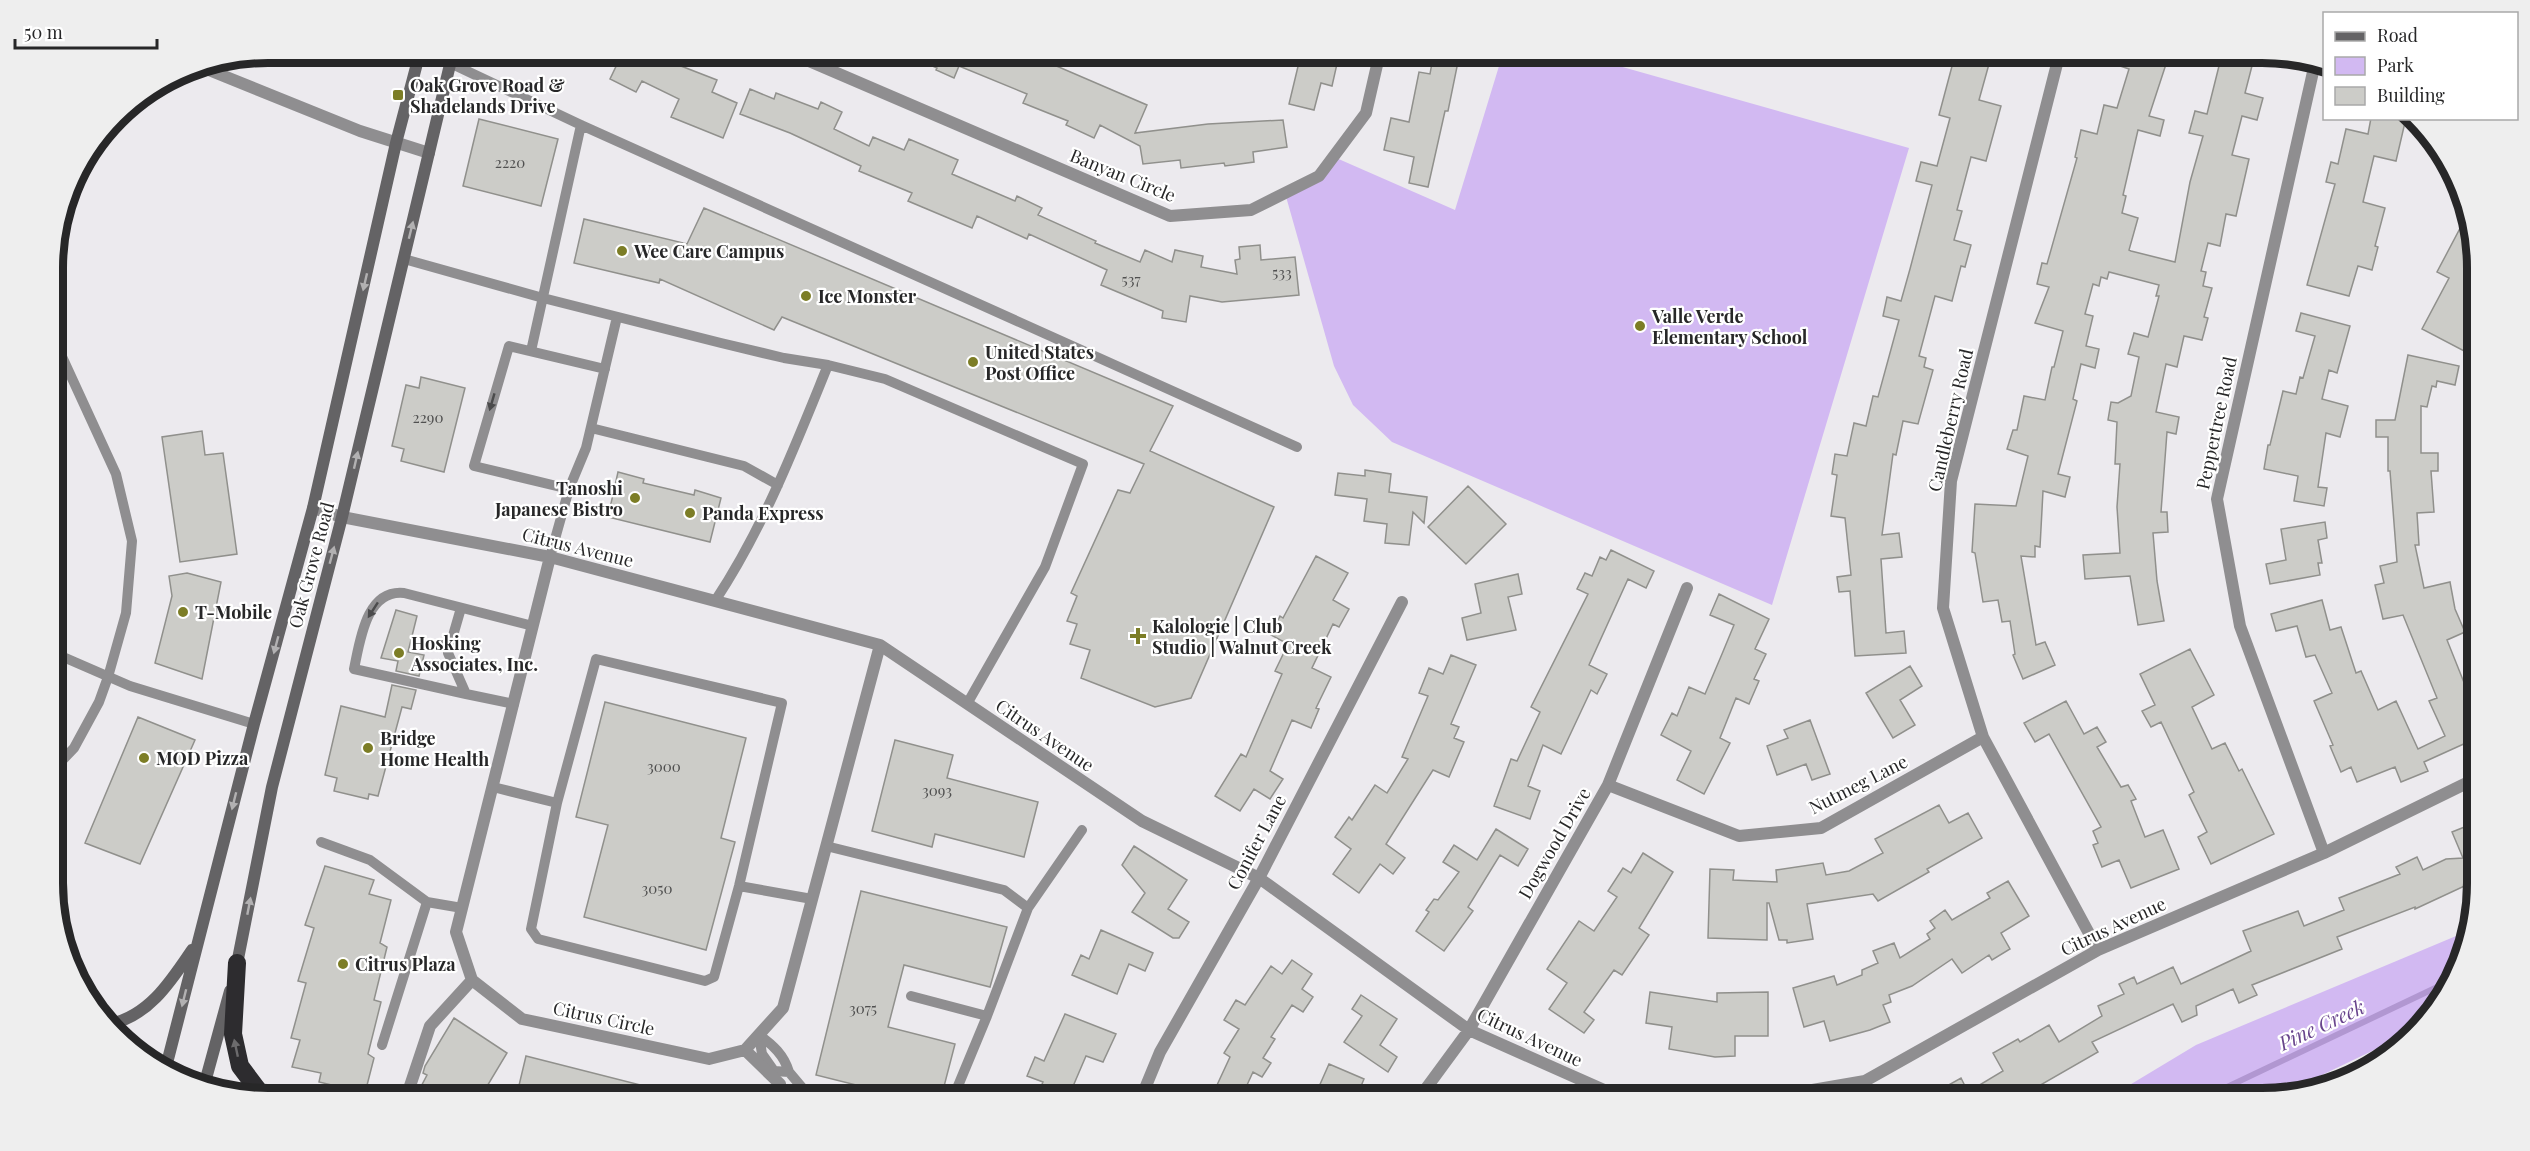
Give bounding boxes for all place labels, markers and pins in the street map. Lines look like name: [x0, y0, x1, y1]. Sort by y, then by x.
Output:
place label: Oak Grove Road & Shadelands Drive: [410, 73, 565, 118]
marker: Oak Grove Road & Shadelands Drive: [391, 88, 405, 102]
place label: Wee Care Campus: [633, 239, 784, 263]
marker: Wee Care Campus: [615, 244, 629, 258]
place label: Ice Monster: [818, 284, 917, 308]
marker: Ice Monster: [799, 289, 813, 303]
place label: Valle Verde Elementary School: [1651, 304, 1808, 349]
marker: Valle Verde Elementary School: [1633, 319, 1647, 333]
place label: United States Post Office: [985, 340, 1094, 385]
marker: United States Post Office: [966, 355, 980, 369]
place label: Tanoshi Japanese Bistro: [494, 476, 623, 521]
marker: Tanoshi Japanese Bistro: [628, 491, 642, 505]
place label: Panda Express: [702, 501, 824, 525]
marker: Panda Express: [683, 506, 697, 520]
place label: T-Mobile: [195, 600, 272, 624]
marker: T-Mobile: [176, 605, 190, 619]
place label: Kalologie | Club Studio | Walnut Creek: [1152, 614, 1332, 659]
marker: Kalologie | Club Studio | Walnut Creek: [1129, 627, 1147, 645]
place label: Hosking Associates, Inc.: [410, 631, 538, 676]
marker: Hosking Associates, Inc.: [392, 646, 406, 660]
place label: Bridge Home Health: [380, 726, 489, 771]
marker: Bridge Home Health: [361, 741, 375, 755]
place label: MOD Pizza: [156, 746, 249, 770]
marker: MOD Pizza: [137, 751, 151, 765]
place label: Citrus Plaza: [355, 952, 456, 976]
marker: Citrus Plaza: [336, 957, 350, 971]

